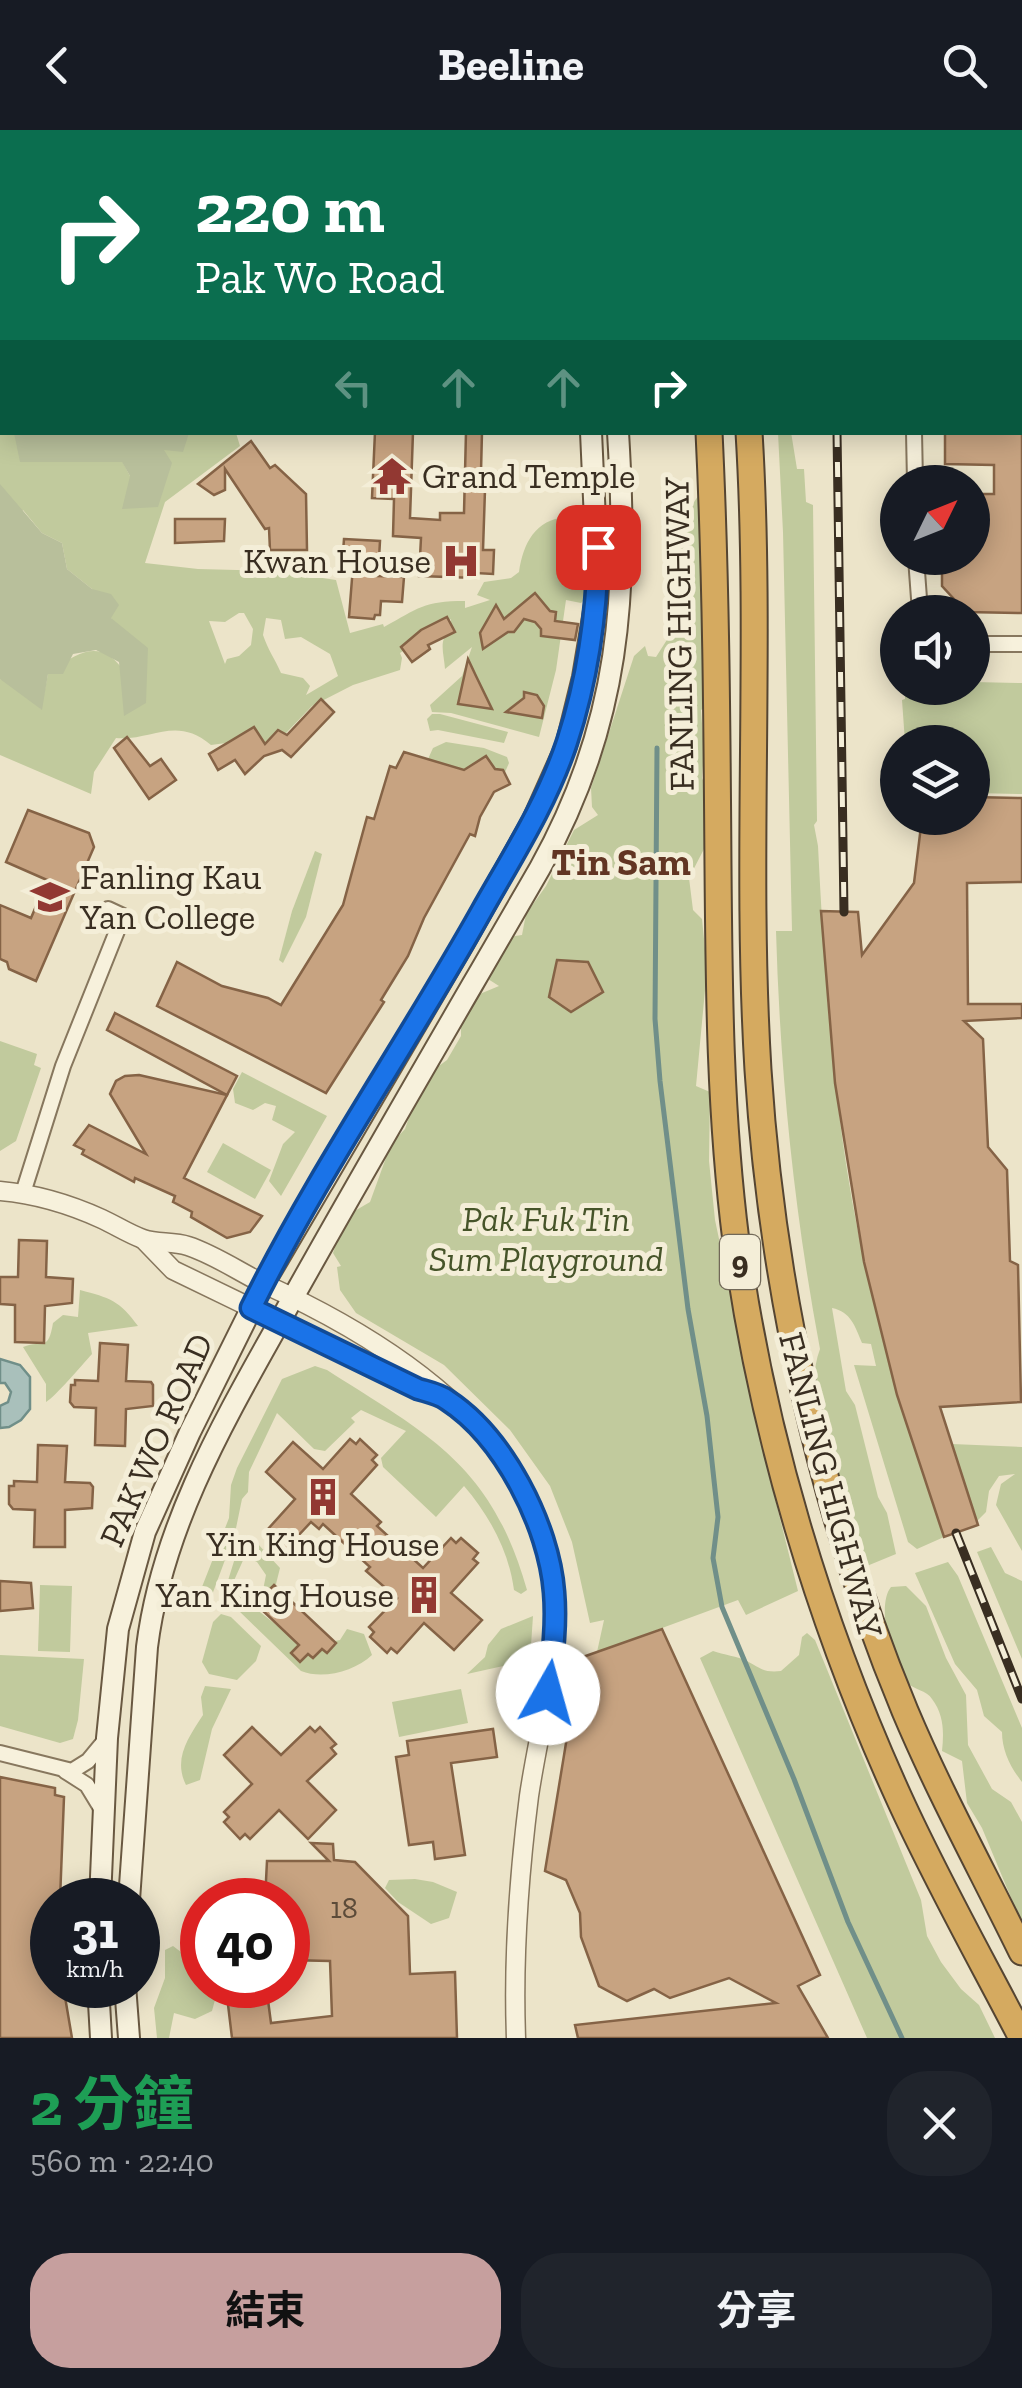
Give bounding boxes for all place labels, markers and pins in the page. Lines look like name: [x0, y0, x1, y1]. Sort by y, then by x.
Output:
temple icon: Grand Temple: [371, 455, 413, 497]
place label: Grand Temple: [422, 455, 636, 497]
pin: [556, 505, 641, 590]
place label: Kwan House: [243, 540, 431, 582]
hospital icon: Kwan House: [440, 540, 482, 582]
place label: Fanling Kau Yan College: [79, 856, 262, 938]
school or university icon: Fanling Kau Yan College: [29, 876, 71, 918]
building icon: Yin King House: [302, 1476, 344, 1518]
place label: Yin King House: [206, 1523, 439, 1565]
place label: Yan King House: [155, 1574, 394, 1616]
building icon: Yan King House: [403, 1574, 445, 1616]

